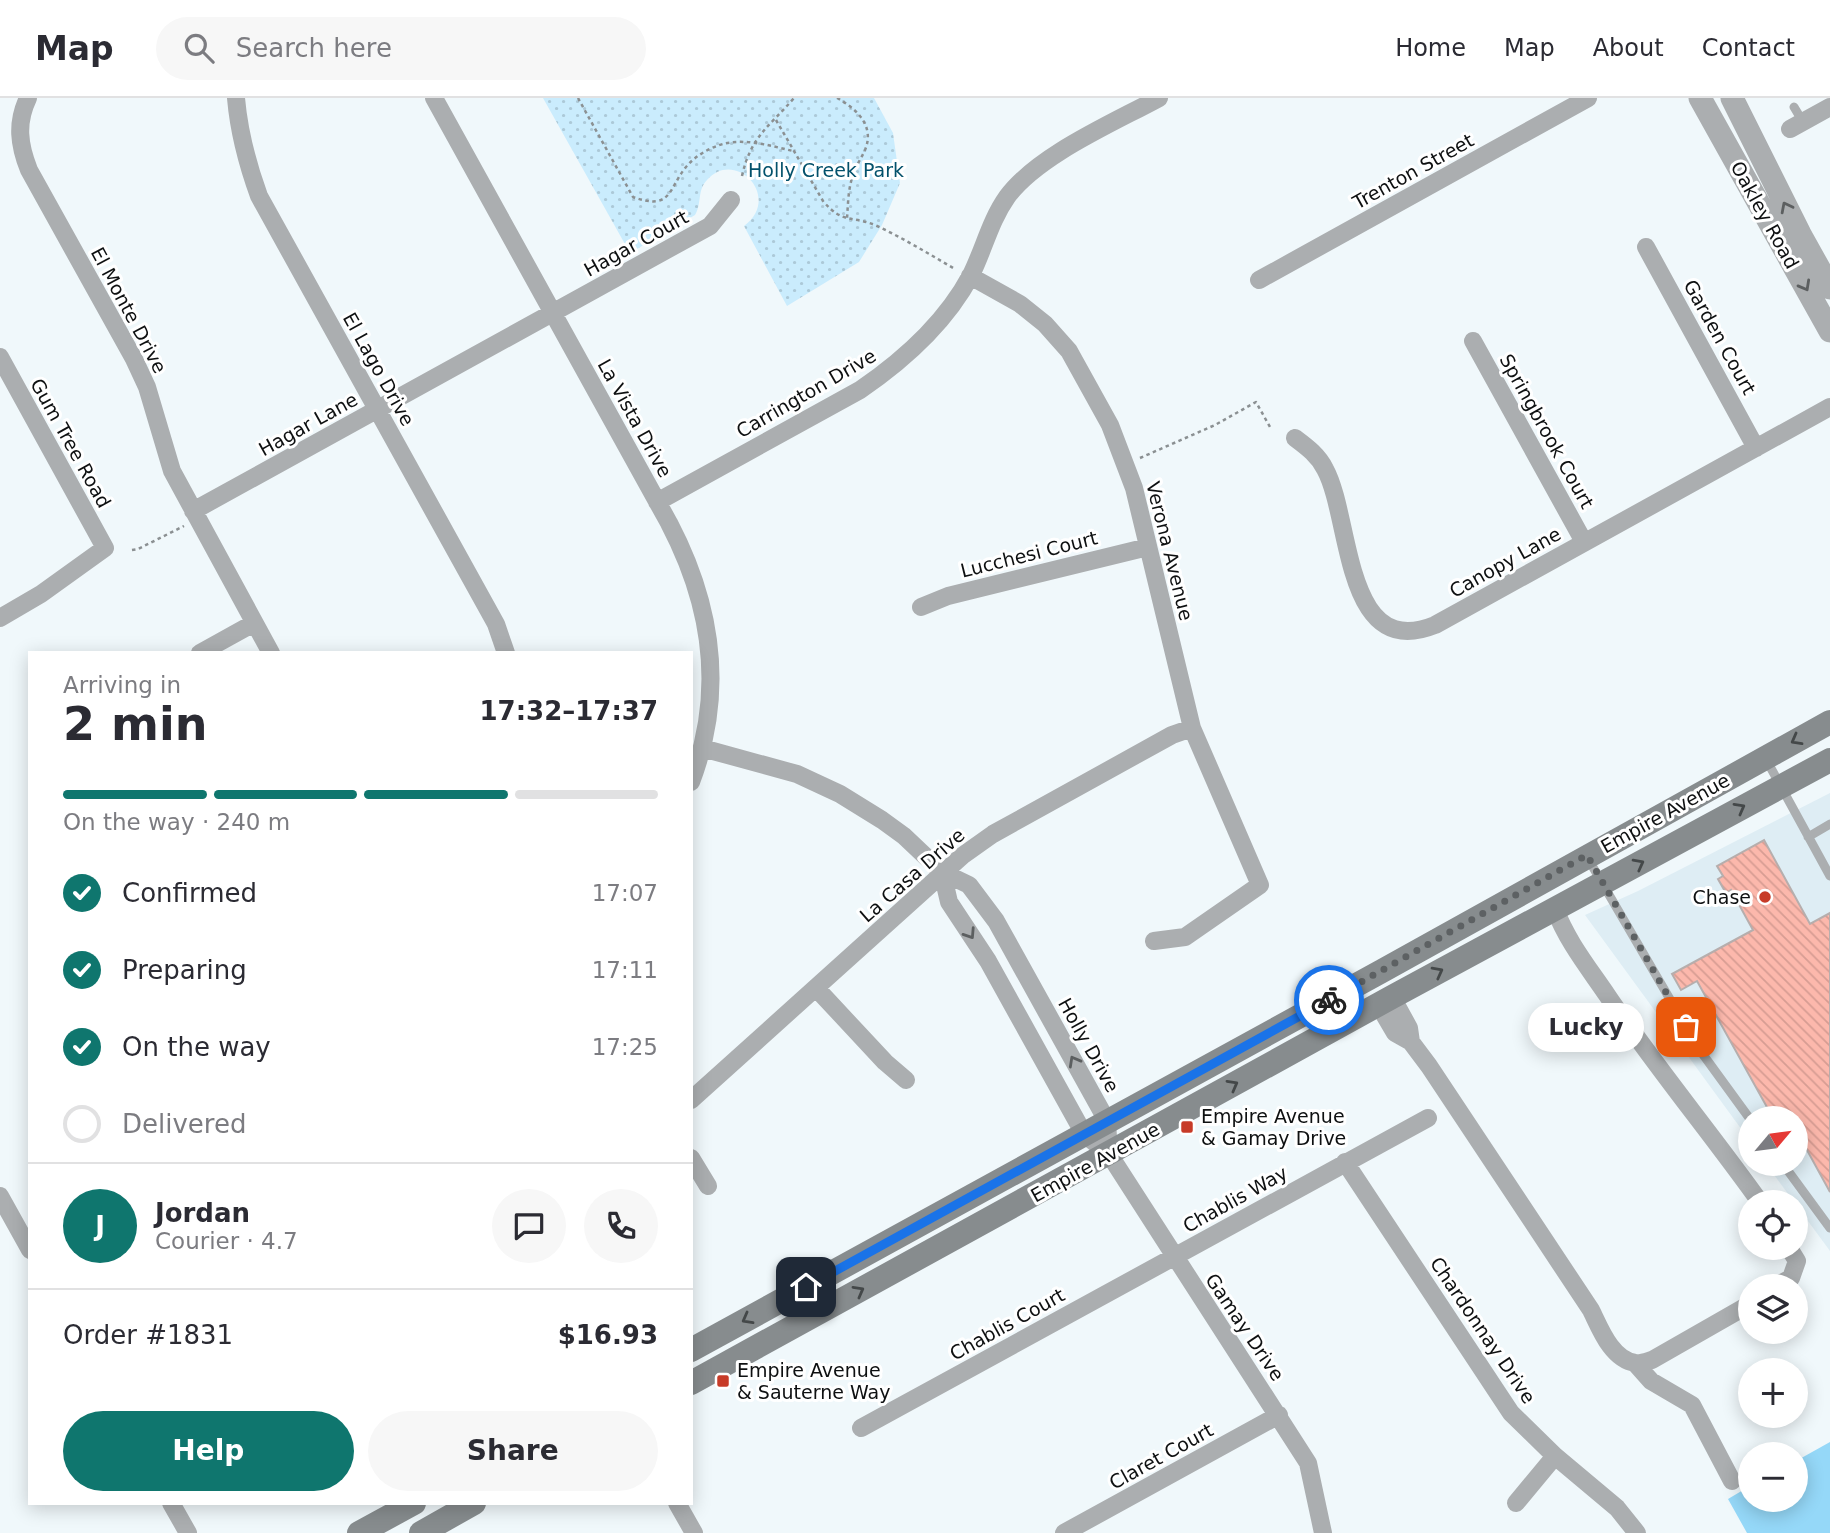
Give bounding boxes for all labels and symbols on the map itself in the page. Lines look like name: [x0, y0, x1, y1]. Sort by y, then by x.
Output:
street label: Trenton Street: [1348, 129, 1477, 214]
street label: Oakley Road: [1726, 157, 1804, 273]
park label: Holly Creek Park: [748, 159, 904, 181]
one-way arrow: [1781, 201, 1794, 214]
street label: Hagar Court: [580, 205, 692, 281]
street label: El Monte Drive: [87, 243, 171, 377]
street label: Garden Court: [1679, 276, 1761, 398]
one-way arrow: [1797, 279, 1810, 291]
street label: El Lago Drive: [339, 309, 419, 429]
street label: Carrington Drive: [732, 344, 880, 442]
street label: Springbrook Court: [1495, 350, 1599, 512]
street label: La Vista Drive: [593, 355, 677, 481]
street label: Gum Tree Road: [26, 374, 116, 512]
street label: Hagar Lane: [255, 388, 361, 460]
street label: Verona Avenue: [1142, 479, 1198, 623]
street label: Canopy Lane: [1445, 522, 1565, 602]
street label: Lucchesi Court: [958, 526, 1100, 582]
one-way arrow: [1791, 732, 1803, 745]
street label: Empire Avenue: [1597, 769, 1733, 857]
one-way arrow: [1733, 803, 1746, 816]
street label: La Casa Drive: [855, 824, 969, 926]
one-way arrow: [1631, 858, 1644, 872]
place label: Chase: [1692, 886, 1751, 908]
marker: Chase: [1757, 889, 1773, 905]
one-way arrow: [962, 926, 975, 939]
courier: [1294, 965, 1364, 1035]
one-way arrow: [1431, 967, 1444, 980]
street label: Holly Drive: [1054, 994, 1124, 1096]
pin: [1656, 997, 1716, 1057]
callout: Lucky: [1528, 1002, 1644, 1052]
one-way arrow: [1069, 1056, 1082, 1069]
one-way arrow: [1225, 1080, 1238, 1093]
place label: Empire Avenue & Gamay Drive: [1201, 1105, 1346, 1149]
north arrow: [1738, 1106, 1808, 1176]
street label: Empire Avenue: [1027, 1118, 1163, 1206]
marker: Empire Avenue & Gamay Drive: [1179, 1119, 1195, 1135]
street label: Chablis Way: [1179, 1161, 1291, 1237]
street label: Chardonnay Drive: [1426, 1253, 1540, 1407]
pin: [776, 1257, 836, 1317]
street label: Gamay Drive: [1201, 1269, 1289, 1385]
street label: Chablis Court: [946, 1283, 1068, 1365]
one-way arrow: [851, 1286, 864, 1299]
one-way arrow: [741, 1311, 754, 1324]
place label: Empire Avenue & Sauterne Way: [737, 1359, 890, 1403]
marker: Empire Avenue & Sauterne Way: [715, 1373, 731, 1389]
street label: Claret Court: [1105, 1419, 1217, 1493]

